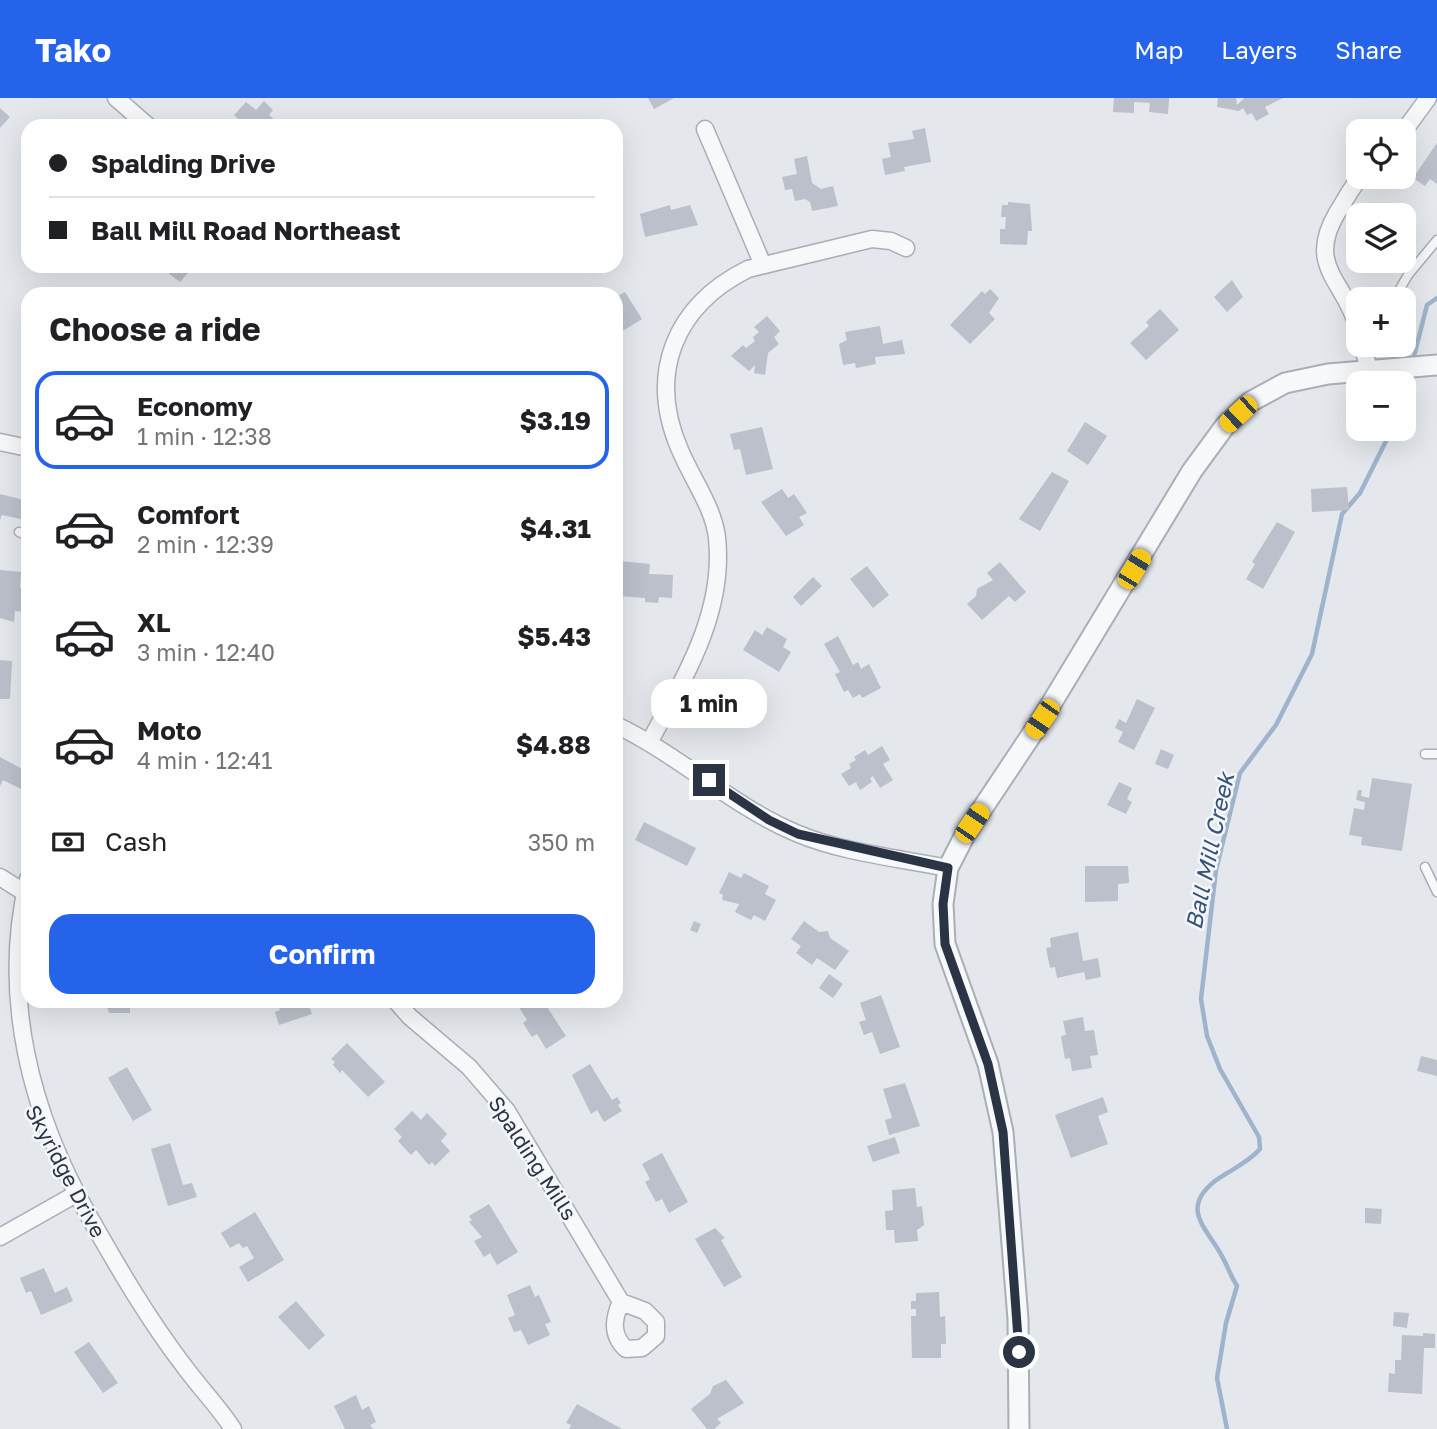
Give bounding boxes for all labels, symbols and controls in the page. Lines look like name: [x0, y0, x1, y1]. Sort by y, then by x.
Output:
text: Tako: [35, 30, 111, 69]
text: Map: [1134, 35, 1183, 64]
text: Layers: [1221, 35, 1297, 64]
text: Share: [1335, 35, 1402, 64]
map controls: [1346, 119, 1416, 441]
button: locate: [1346, 119, 1416, 189]
text: Spalding Drive: [91, 148, 276, 179]
button: layers: [1346, 203, 1416, 273]
text: Ball Mill Road Northeast: [91, 215, 401, 246]
button: +: [1346, 287, 1416, 357]
text: Choose a ride: [49, 310, 261, 348]
button: −: [1346, 371, 1416, 441]
icon: car: [53, 389, 116, 452]
text: Economy: [137, 391, 253, 422]
car: [1216, 392, 1261, 436]
text: $3.19: [519, 405, 591, 436]
text: 1 min · 12:38: [137, 422, 272, 450]
icon: car: [53, 497, 116, 560]
text: Comfort: [137, 499, 240, 530]
text: $4.31: [520, 513, 591, 544]
text: 2 min · 12:39: [137, 530, 274, 558]
car: [1115, 546, 1154, 592]
icon: car: [53, 605, 116, 668]
text: XL: [137, 607, 171, 638]
text: $5.43: [517, 621, 591, 652]
text: 3 min · 12:40: [137, 638, 275, 666]
callout: 1 min: [651, 678, 767, 728]
text: 1 min: [680, 689, 738, 717]
car: [1022, 696, 1063, 742]
icon: car: [53, 713, 116, 776]
text: Moto: [137, 715, 202, 746]
text: $4.88: [516, 729, 591, 760]
text: 4 min · 12:41: [137, 746, 272, 774]
route end: [693, 764, 725, 796]
water label: Ball Mill Creek: [1179, 768, 1240, 932]
car: [952, 800, 993, 846]
icon: cash: [49, 823, 87, 861]
text: Cash: [105, 826, 167, 857]
text: 350 m: [528, 828, 595, 856]
button: Confirm: [49, 914, 595, 994]
street label: Spalding Mills: [483, 1091, 583, 1225]
street label: Skyridge Drive: [20, 1100, 112, 1242]
route start: [1003, 1336, 1035, 1368]

